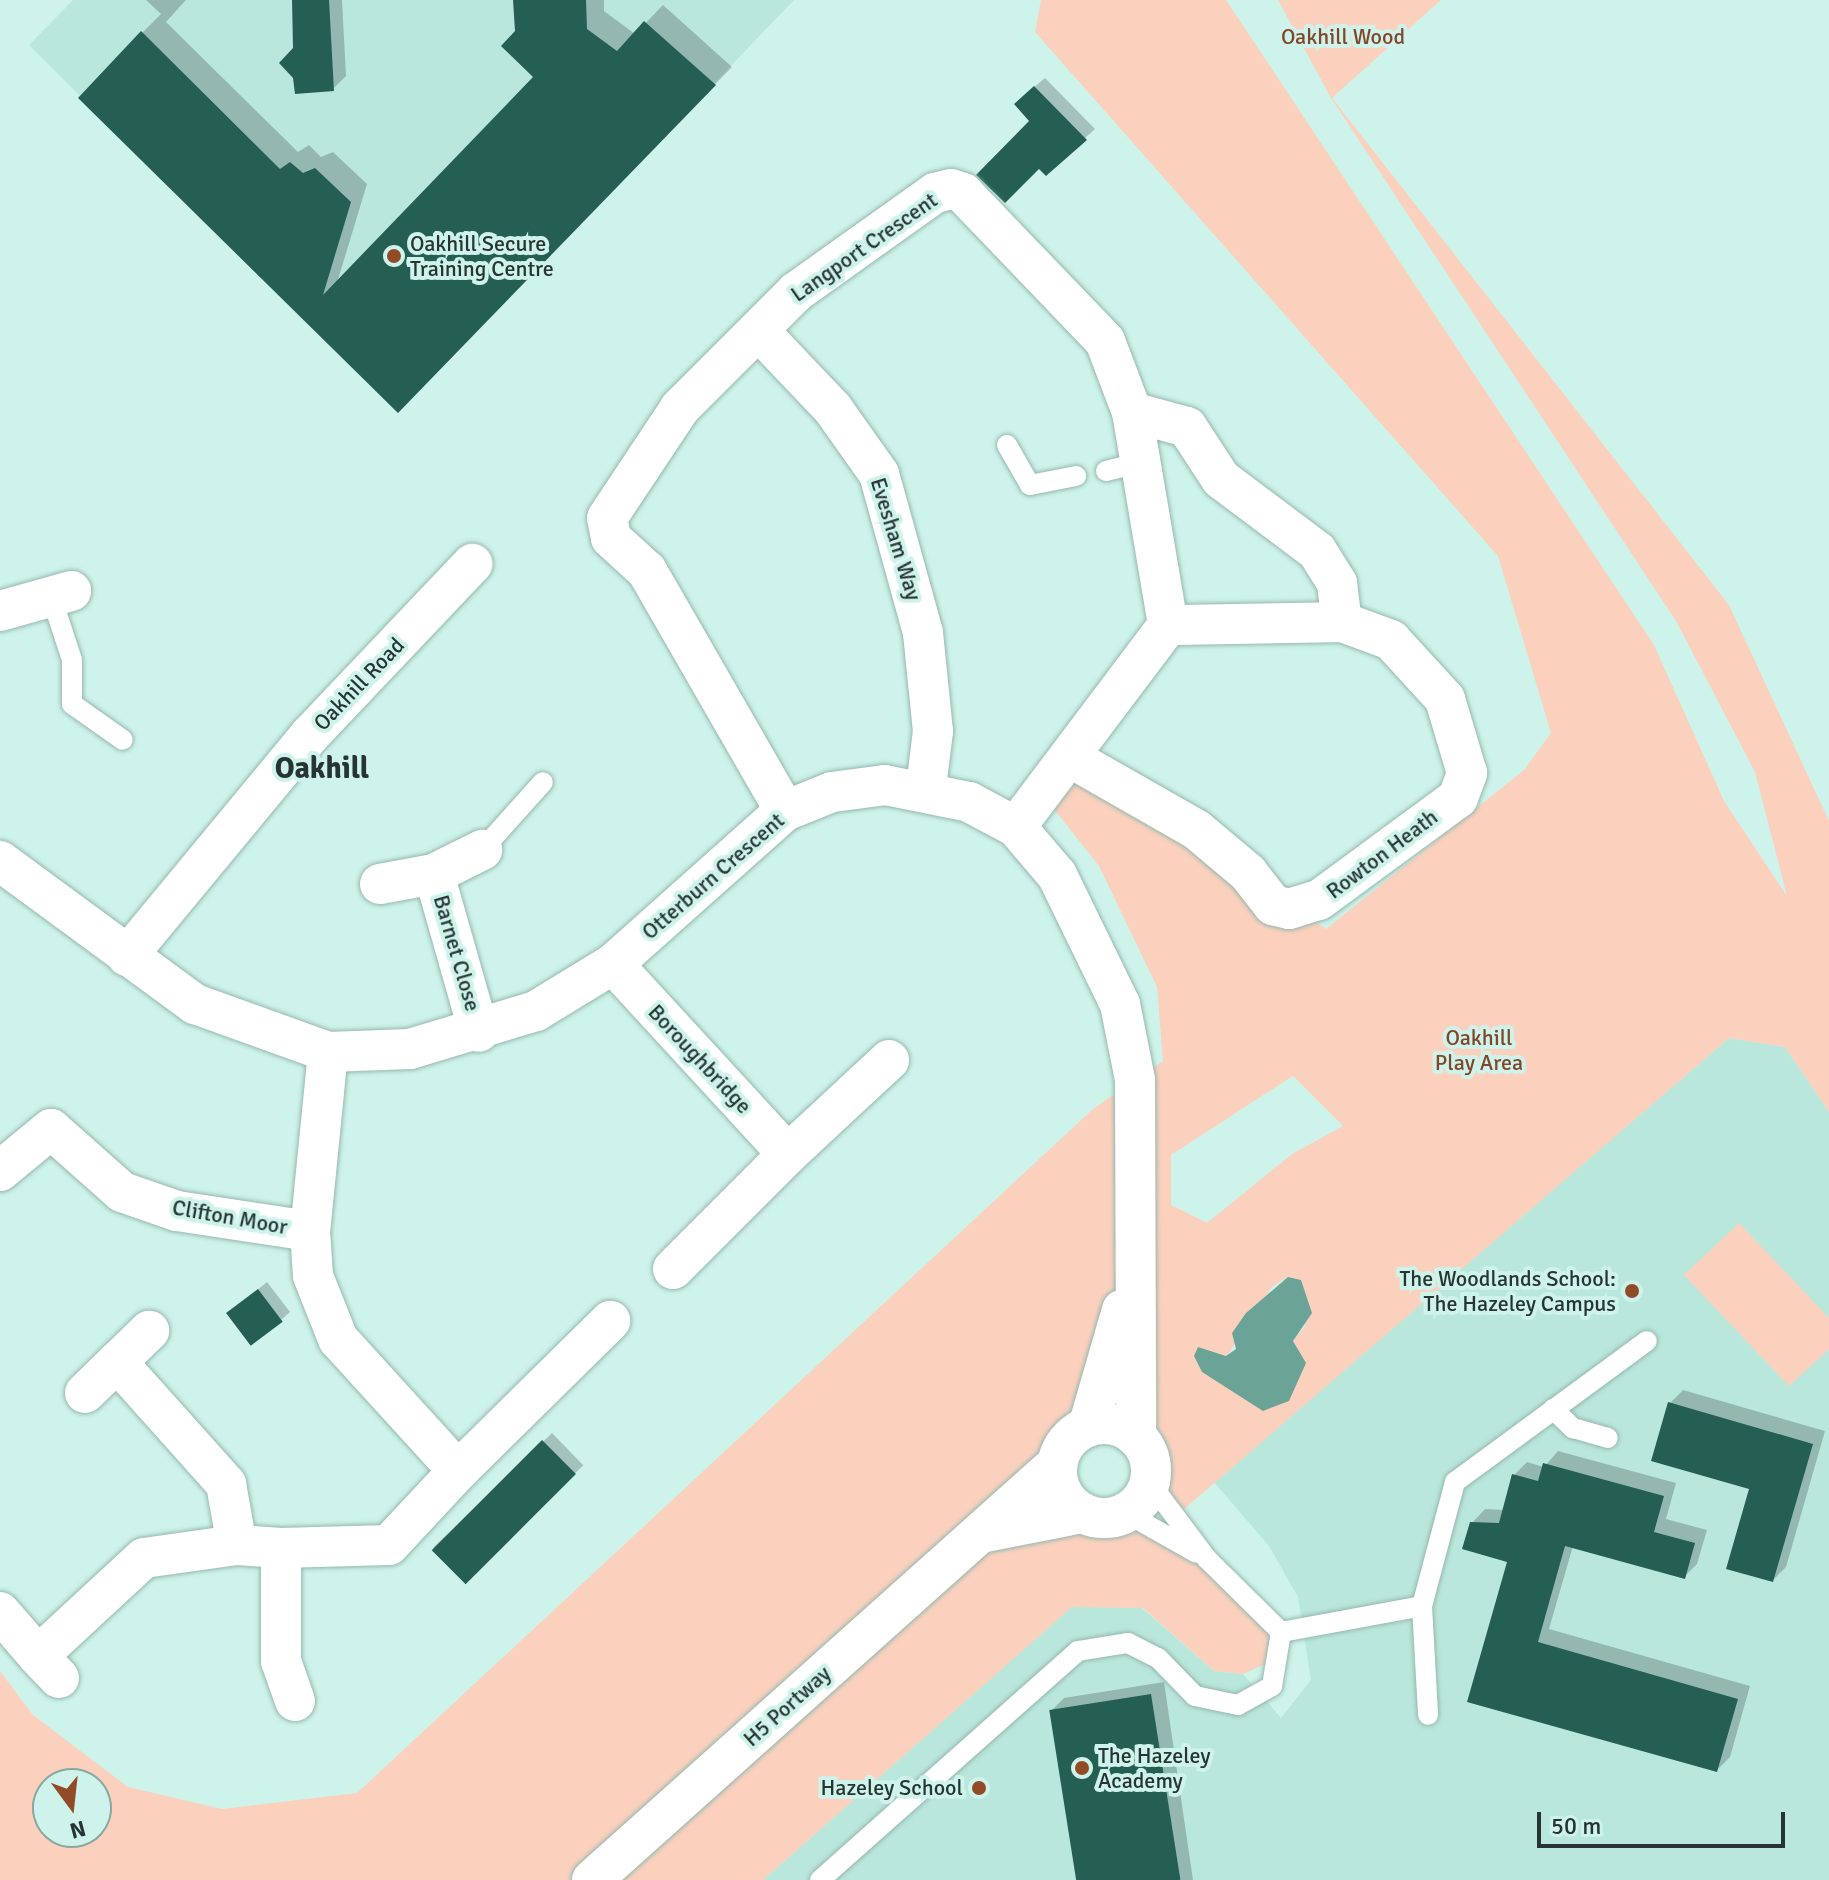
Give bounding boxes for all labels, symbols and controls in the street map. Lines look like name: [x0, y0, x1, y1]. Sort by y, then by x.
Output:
park label: Oakhill Wood: [1281, 24, 1405, 50]
street label: Langport Crescent: [786, 187, 942, 307]
place label: Oakhill Secure Training Centre: [410, 230, 554, 282]
marker: Oakhill Secure Training Centre: [385, 247, 403, 265]
street label: Evesham Way: [865, 474, 927, 604]
street label: Oakhill Road: [308, 632, 410, 736]
district label: Oakhill: [275, 751, 369, 787]
street label: Rowton Heath: [1321, 804, 1443, 904]
street label: Otterburn Crescent: [636, 807, 790, 945]
street label: Barnet Close: [428, 892, 486, 1014]
street label: Boroughbridge: [643, 999, 757, 1119]
park label: Oakhill Play Area: [1435, 1024, 1523, 1076]
street label: Clifton Moor: [170, 1194, 290, 1240]
place label: The Woodlands School: The Hazeley Campus: [1399, 1265, 1616, 1316]
marker: The Woodlands School: The Hazeley Campus: [1623, 1282, 1641, 1300]
street label: H5 Portway: [738, 1660, 836, 1752]
place label: The Hazeley Academy: [1098, 1742, 1210, 1794]
marker: The Hazeley Academy: [1073, 1759, 1091, 1777]
north arrow: [32, 1768, 112, 1848]
place label: Hazeley School: [820, 1775, 963, 1801]
marker: Hazeley School: [970, 1779, 988, 1797]
scale bar: [1541, 1796, 1789, 1846]
text: 50 m: [1551, 1811, 1601, 1841]
text: N: [67, 1815, 89, 1845]

